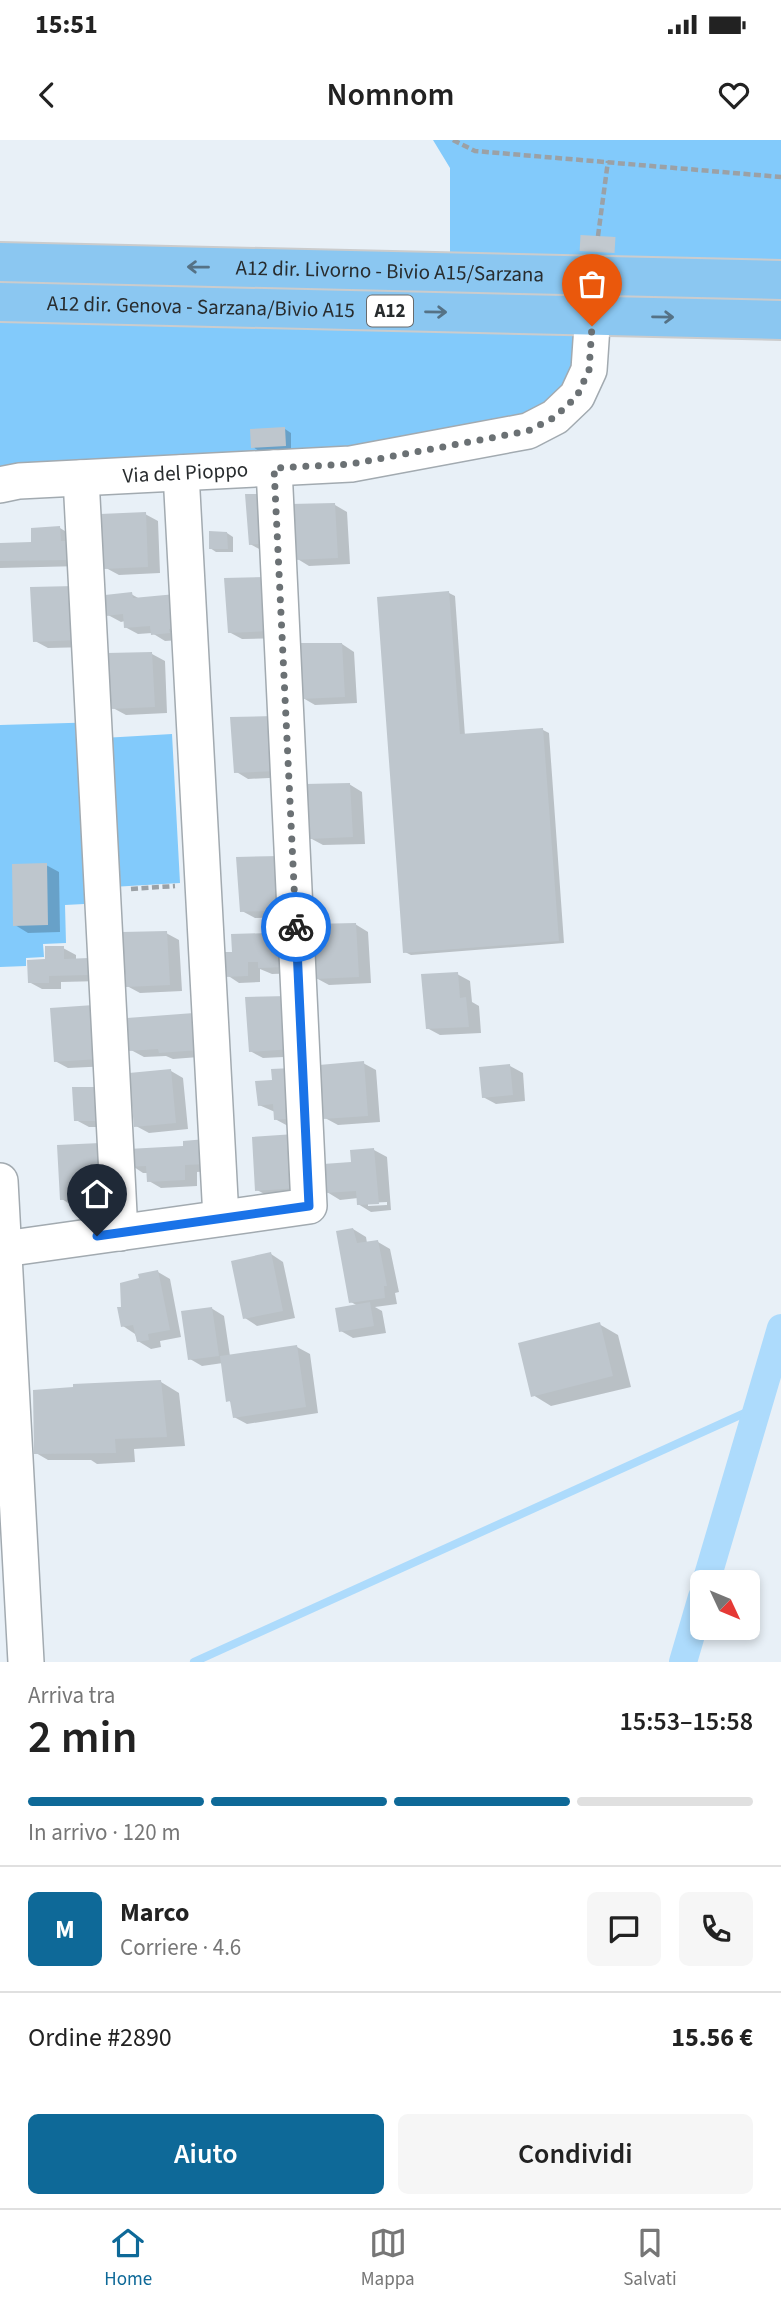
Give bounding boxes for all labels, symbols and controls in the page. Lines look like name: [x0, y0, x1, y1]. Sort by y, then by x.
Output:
text: 15:51: [35, 6, 98, 43]
text: Nomnom: [326, 72, 455, 118]
icon: back: [28, 76, 66, 114]
icon: heart: [715, 76, 753, 114]
street label: A12 dir. Livorno - Bivio A15/Sarzana: [235, 252, 544, 290]
pin: [562, 254, 622, 326]
one-way arrow: [187, 260, 210, 273]
icon: bag: [573, 265, 611, 303]
street label: A12 dir. Genova - Sarzana/Bivio A15: [47, 288, 355, 325]
road number: A12: [367, 295, 413, 326]
one-way arrow: [424, 305, 447, 319]
one-way arrow: [651, 311, 674, 324]
street label: Via del Pioppo: [122, 454, 249, 491]
courier: [261, 892, 331, 962]
icon: bike: [277, 908, 315, 946]
pin: [67, 1164, 127, 1236]
icon: home: [78, 1175, 116, 1213]
north arrow: [690, 1570, 760, 1640]
map controls: [690, 1570, 760, 1640]
text: Arriva tra: [28, 1679, 115, 1712]
text: 15:53–15:58: [620, 1703, 753, 1740]
text: 2 min: [28, 1705, 137, 1770]
text: In arrivo · 120 m: [28, 1816, 180, 1849]
button: chat: [587, 1892, 661, 1966]
button: phone: [679, 1892, 753, 1966]
text: Marco: [120, 1894, 189, 1931]
text: M: [55, 1911, 75, 1948]
text: Corriere · 4.6: [120, 1931, 241, 1964]
text: Ordine #2890: [28, 2019, 172, 2056]
text: 15.56 €: [671, 2019, 753, 2056]
button: Aiuto: [28, 2114, 384, 2194]
button: Condividi: [398, 2114, 753, 2194]
tab: Home: [104, 2224, 152, 2293]
tab: Mappa: [361, 2224, 415, 2293]
tab: Salvati: [623, 2224, 677, 2293]

